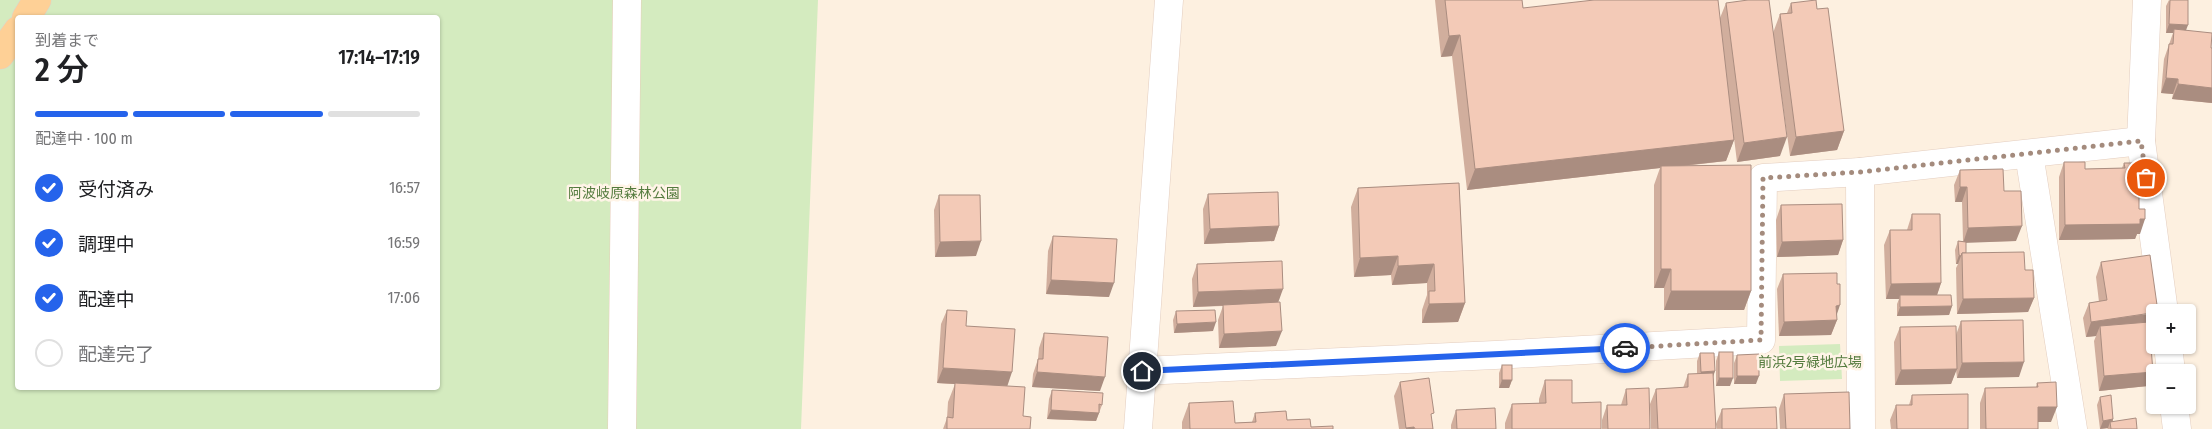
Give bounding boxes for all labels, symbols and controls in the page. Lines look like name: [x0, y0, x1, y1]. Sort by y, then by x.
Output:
text: 到着まで: [35, 31, 99, 50]
text: 17:14–17:19: [338, 46, 420, 69]
text: 2 分: [35, 51, 89, 89]
text: 配達中 · 100 m: [35, 129, 133, 148]
pin: [2125, 157, 2167, 199]
icon: bag: [2132, 164, 2160, 192]
icon: check: [35, 174, 63, 202]
text: 受付済み: [78, 178, 154, 201]
text: 16:57: [389, 178, 420, 197]
park label: 阿波岐原森林公園: [568, 185, 680, 202]
icon: check: [35, 229, 63, 257]
text: 調理中: [78, 233, 135, 256]
text: 16:59: [387, 233, 420, 252]
icon: check: [35, 284, 63, 312]
text: 配達中: [78, 288, 135, 311]
text: 17:06: [388, 288, 420, 307]
map controls: [2146, 304, 2196, 414]
button: +: [2146, 304, 2196, 354]
courier: [1600, 323, 1650, 373]
icon: car: [1611, 334, 1639, 362]
text: 配達完了: [78, 343, 154, 366]
pin: [1121, 350, 1163, 392]
park label: 前浜2号緑地広場: [1758, 354, 1862, 371]
icon: home: [1128, 357, 1156, 385]
button: −: [2146, 364, 2196, 414]

